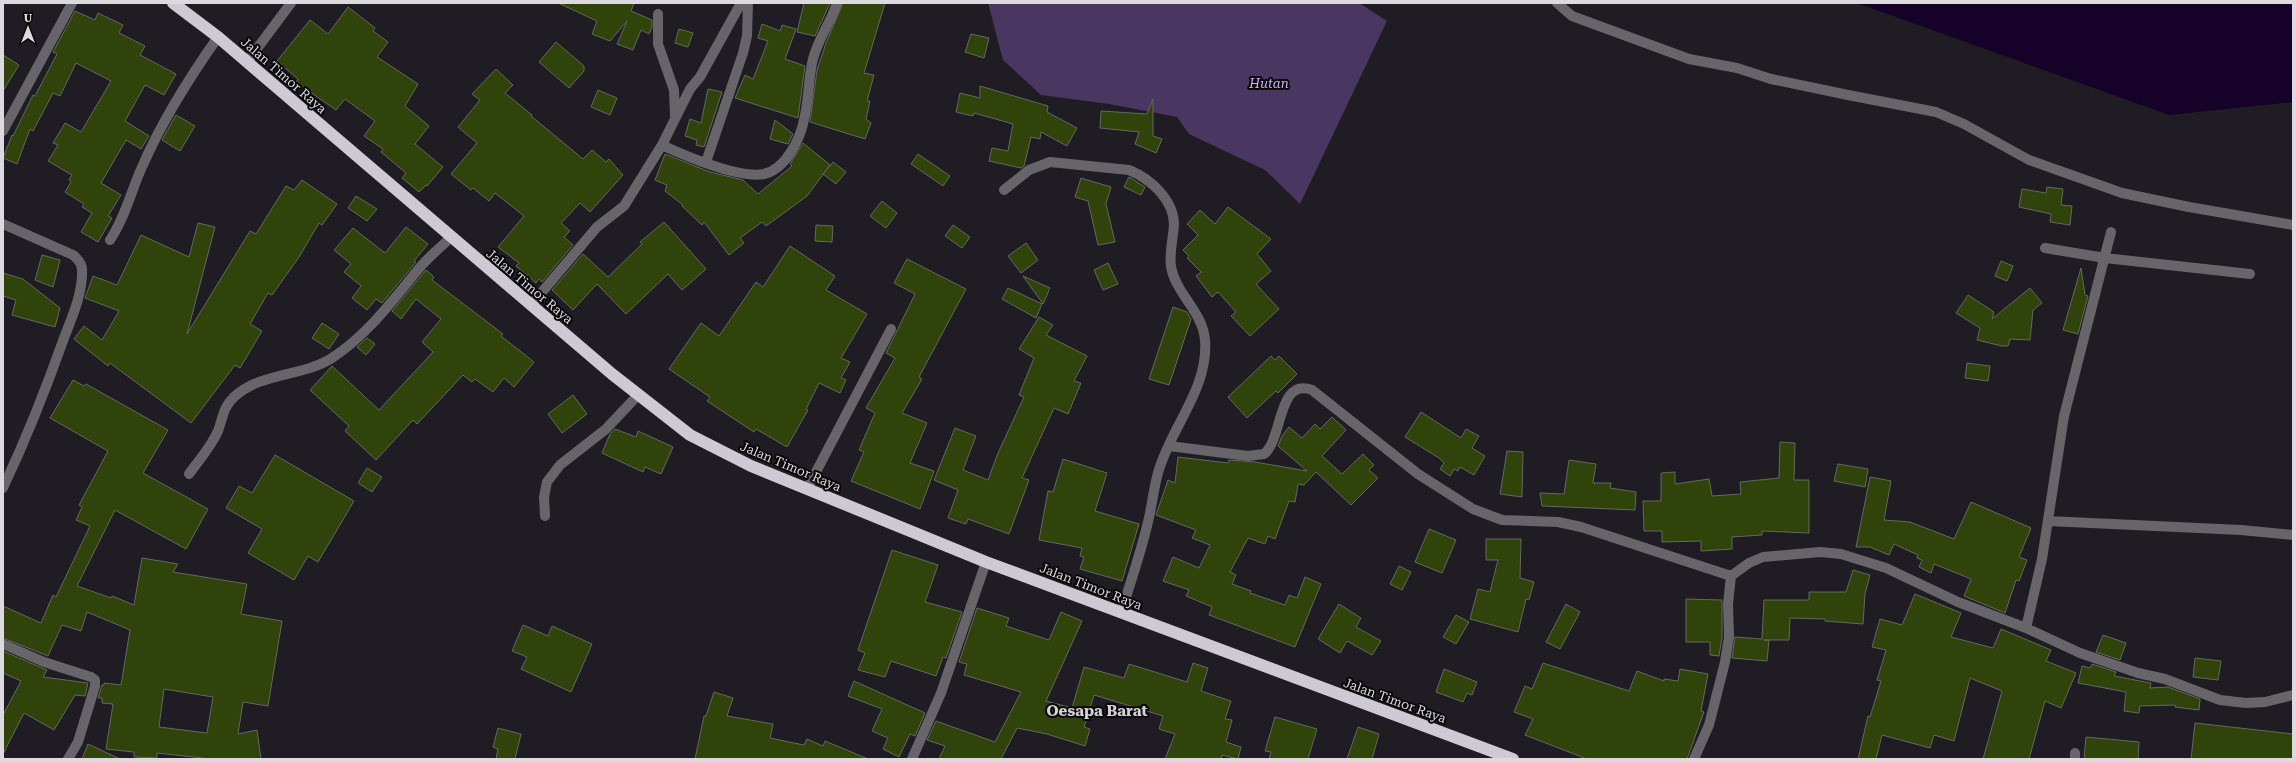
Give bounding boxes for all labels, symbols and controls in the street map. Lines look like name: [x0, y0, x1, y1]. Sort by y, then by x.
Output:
north arrow: [8, 8, 48, 48]
text: U: [24, 12, 33, 25]
street label: Jalan Timor Raya: [238, 34, 329, 117]
park label: Hutan: [1248, 76, 1289, 91]
street label: Jalan Timor Raya: [483, 246, 576, 327]
street label: Jalan Timor Raya: [738, 438, 844, 495]
street label: Jalan Timor Raya: [1038, 560, 1144, 613]
street label: Jalan Timor Raya: [1341, 675, 1448, 726]
district label: Oesapa Barat: [1046, 702, 1148, 720]

